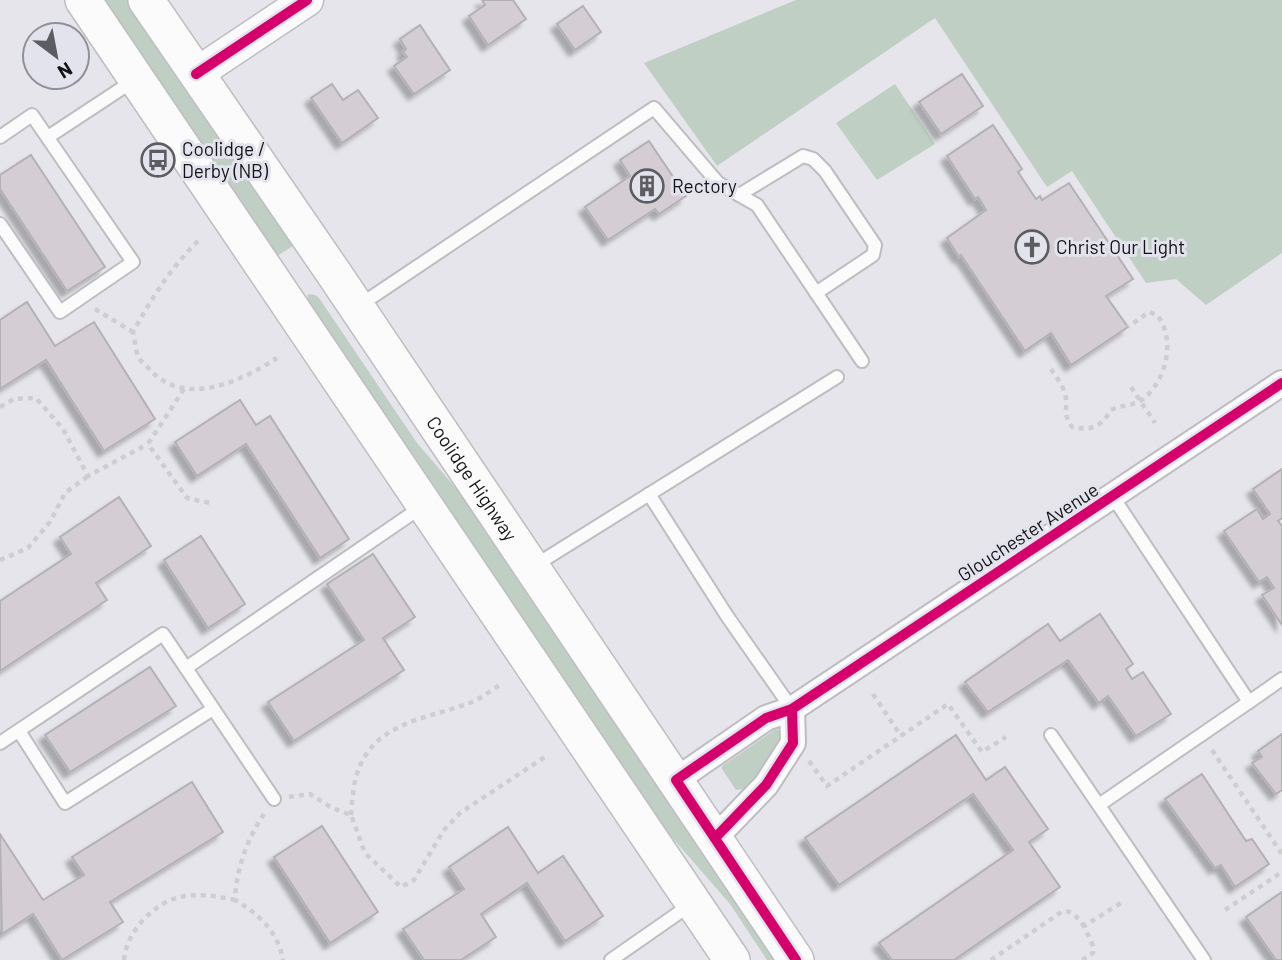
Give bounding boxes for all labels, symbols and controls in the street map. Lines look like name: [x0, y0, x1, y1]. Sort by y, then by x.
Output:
north arrow: [21, 21, 91, 91]
text: N: [54, 58, 77, 84]
place label: Coolidge / Derby (NB): [182, 137, 269, 182]
bus stop icon: Coolidge / Derby (NB): [139, 141, 177, 179]
building icon: Rectory: [628, 167, 666, 205]
place label: Rectory: [672, 174, 737, 197]
church icon: Christ Our Light: [1013, 228, 1051, 266]
place label: Christ Our Light: [1056, 235, 1185, 258]
street label: Coolidge Highway: [422, 412, 523, 545]
street label: Glouchester Avenue: [953, 477, 1103, 586]

